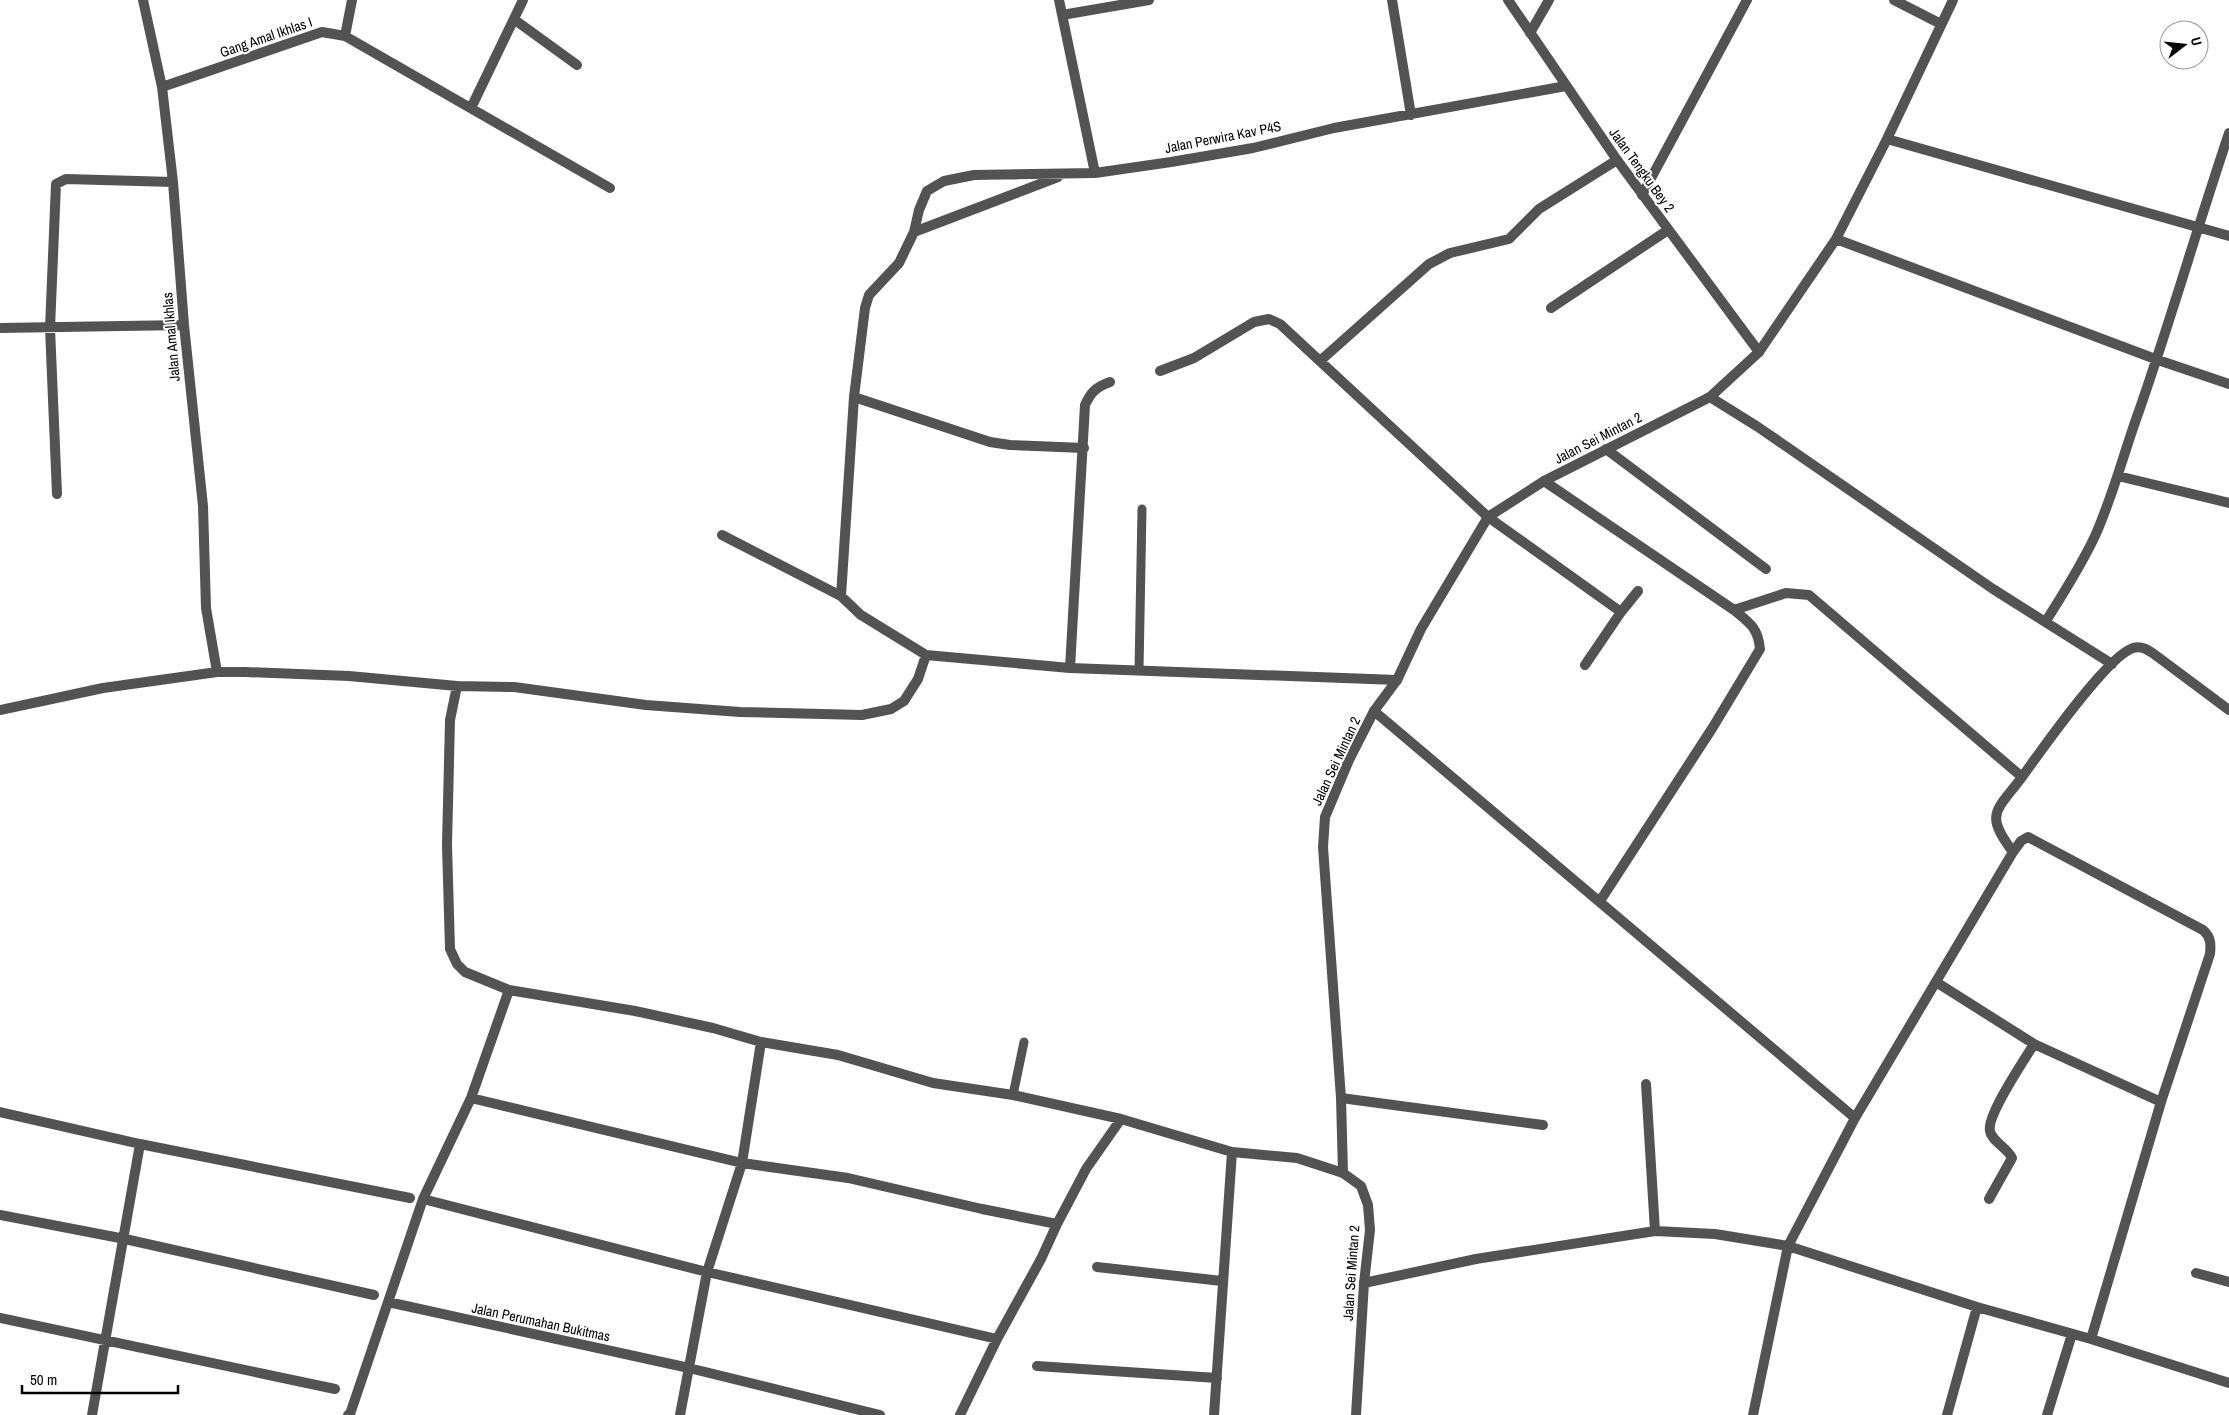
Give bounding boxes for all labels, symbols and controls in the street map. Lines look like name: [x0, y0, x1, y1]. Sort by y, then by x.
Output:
street label: Gang Amal Ikhlas I: [218, 13, 314, 61]
north arrow: [2159, 20, 2209, 70]
text: U: [2187, 35, 2206, 48]
street label: Jalan Perwira Kav P4S: [1163, 117, 1283, 157]
street label: Jalan Tengku Bey 2: [1605, 124, 1679, 216]
street label: Jalan Amal Ikhlas: [158, 291, 184, 382]
street label: Jalan Sei Mintan 2: [1551, 408, 1645, 468]
street label: Jalan Sei Mintan 2: [1308, 714, 1364, 808]
street label: Jalan Sei Mintan 2: [1339, 1225, 1363, 1321]
street label: Jalan Perumahan Bukitmas: [470, 1299, 612, 1346]
scale bar: [22, 1362, 179, 1394]
text: 50 m: [30, 1369, 57, 1390]

